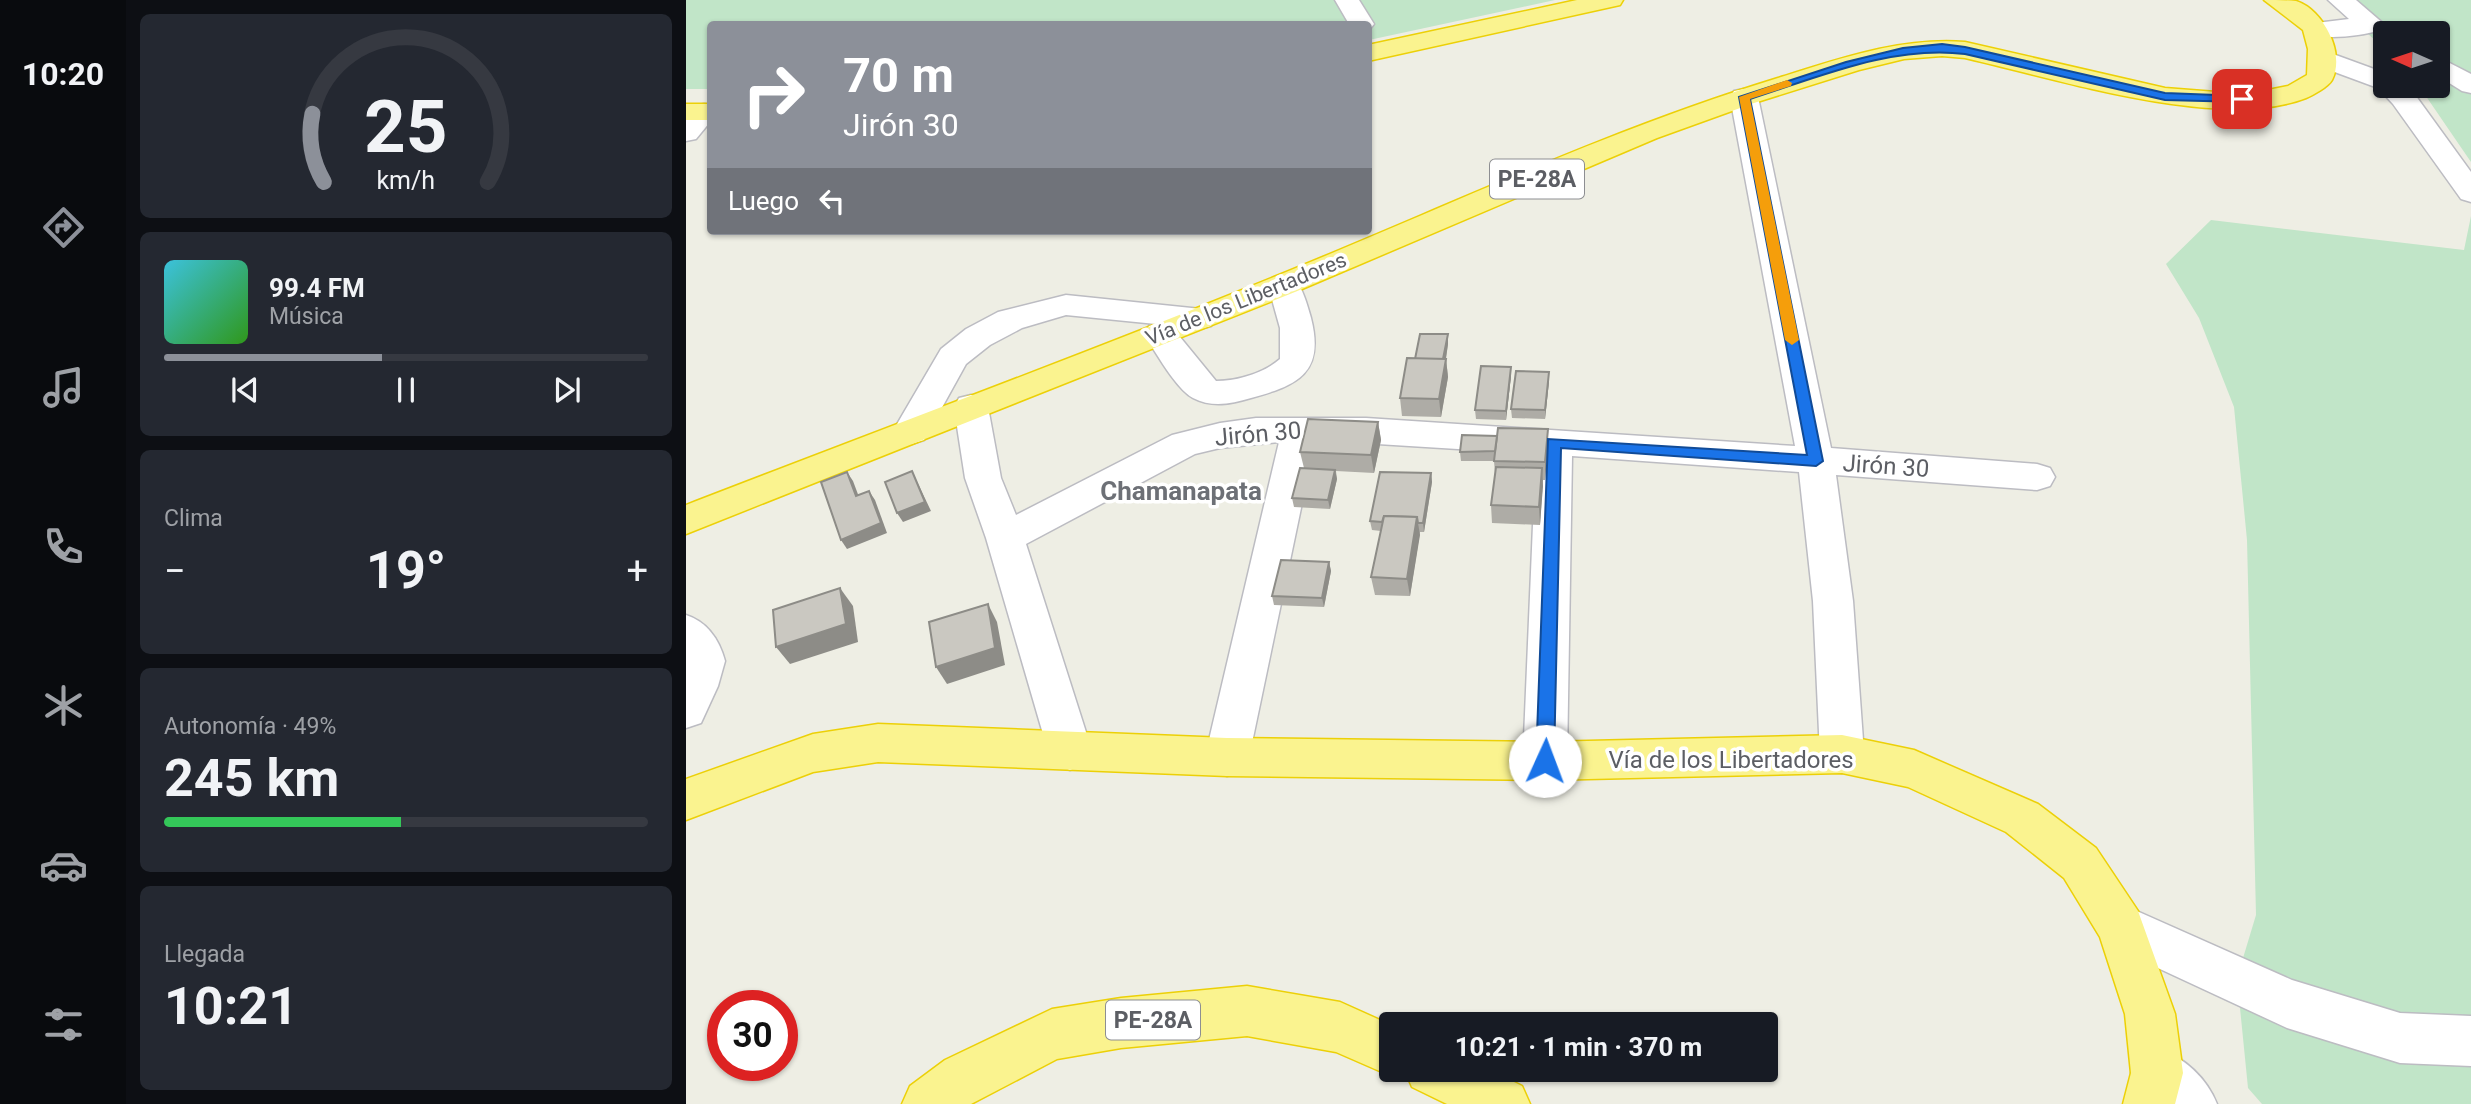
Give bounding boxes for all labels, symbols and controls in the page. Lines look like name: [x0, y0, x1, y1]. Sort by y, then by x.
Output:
north arrow: [2373, 21, 2450, 98]
map controls: [2373, 21, 2450, 98]
text: 70 m: [843, 47, 954, 104]
icon: right: [728, 49, 819, 140]
text: 10:20: [22, 55, 104, 93]
pin: [2212, 69, 2272, 129]
icon: arrive: [2223, 80, 2261, 118]
text: 25: [364, 84, 448, 170]
text: Jirón 30: [843, 106, 959, 144]
road number: PE-28A: [1490, 160, 1584, 198]
text: km/h: [377, 166, 435, 195]
icon: left: [813, 182, 851, 220]
text: Luego: [728, 186, 799, 216]
icon: directions: [39, 203, 88, 252]
street label: Vía de los Libertadores: [1142, 248, 1350, 350]
text: 99.4 FM: [269, 273, 365, 303]
text: Música: [269, 303, 344, 330]
icon: music: [39, 363, 88, 412]
icon: previous: [226, 371, 264, 409]
icon: pause: [387, 371, 425, 409]
icon: next: [548, 371, 586, 409]
street label: Jirón 30: [1214, 416, 1302, 452]
street label: Jirón 30: [1842, 449, 1930, 483]
district label: Chamanapata: [1100, 476, 1262, 506]
text: Clima: [164, 505, 223, 532]
icon: phone: [39, 522, 88, 571]
text: 19°: [366, 540, 446, 601]
text: −: [164, 549, 186, 593]
text: +: [626, 549, 648, 593]
icon: climate: [39, 681, 88, 730]
text: Autonomía · 49%: [164, 713, 336, 740]
position arrow: [1508, 724, 1582, 798]
street label: Vía de los Libertadores: [1608, 746, 1854, 774]
text: 245 km: [164, 748, 339, 809]
icon: car: [39, 841, 88, 890]
text: Llegada: [164, 941, 245, 968]
text: 10:21: [164, 976, 298, 1037]
speed limit sign: 30: [707, 990, 798, 1081]
icon: filters: [39, 1000, 88, 1049]
road number: PE-28A: [1106, 1001, 1200, 1040]
text: 10:21 · 1 min · 370 m: [1455, 1032, 1702, 1062]

